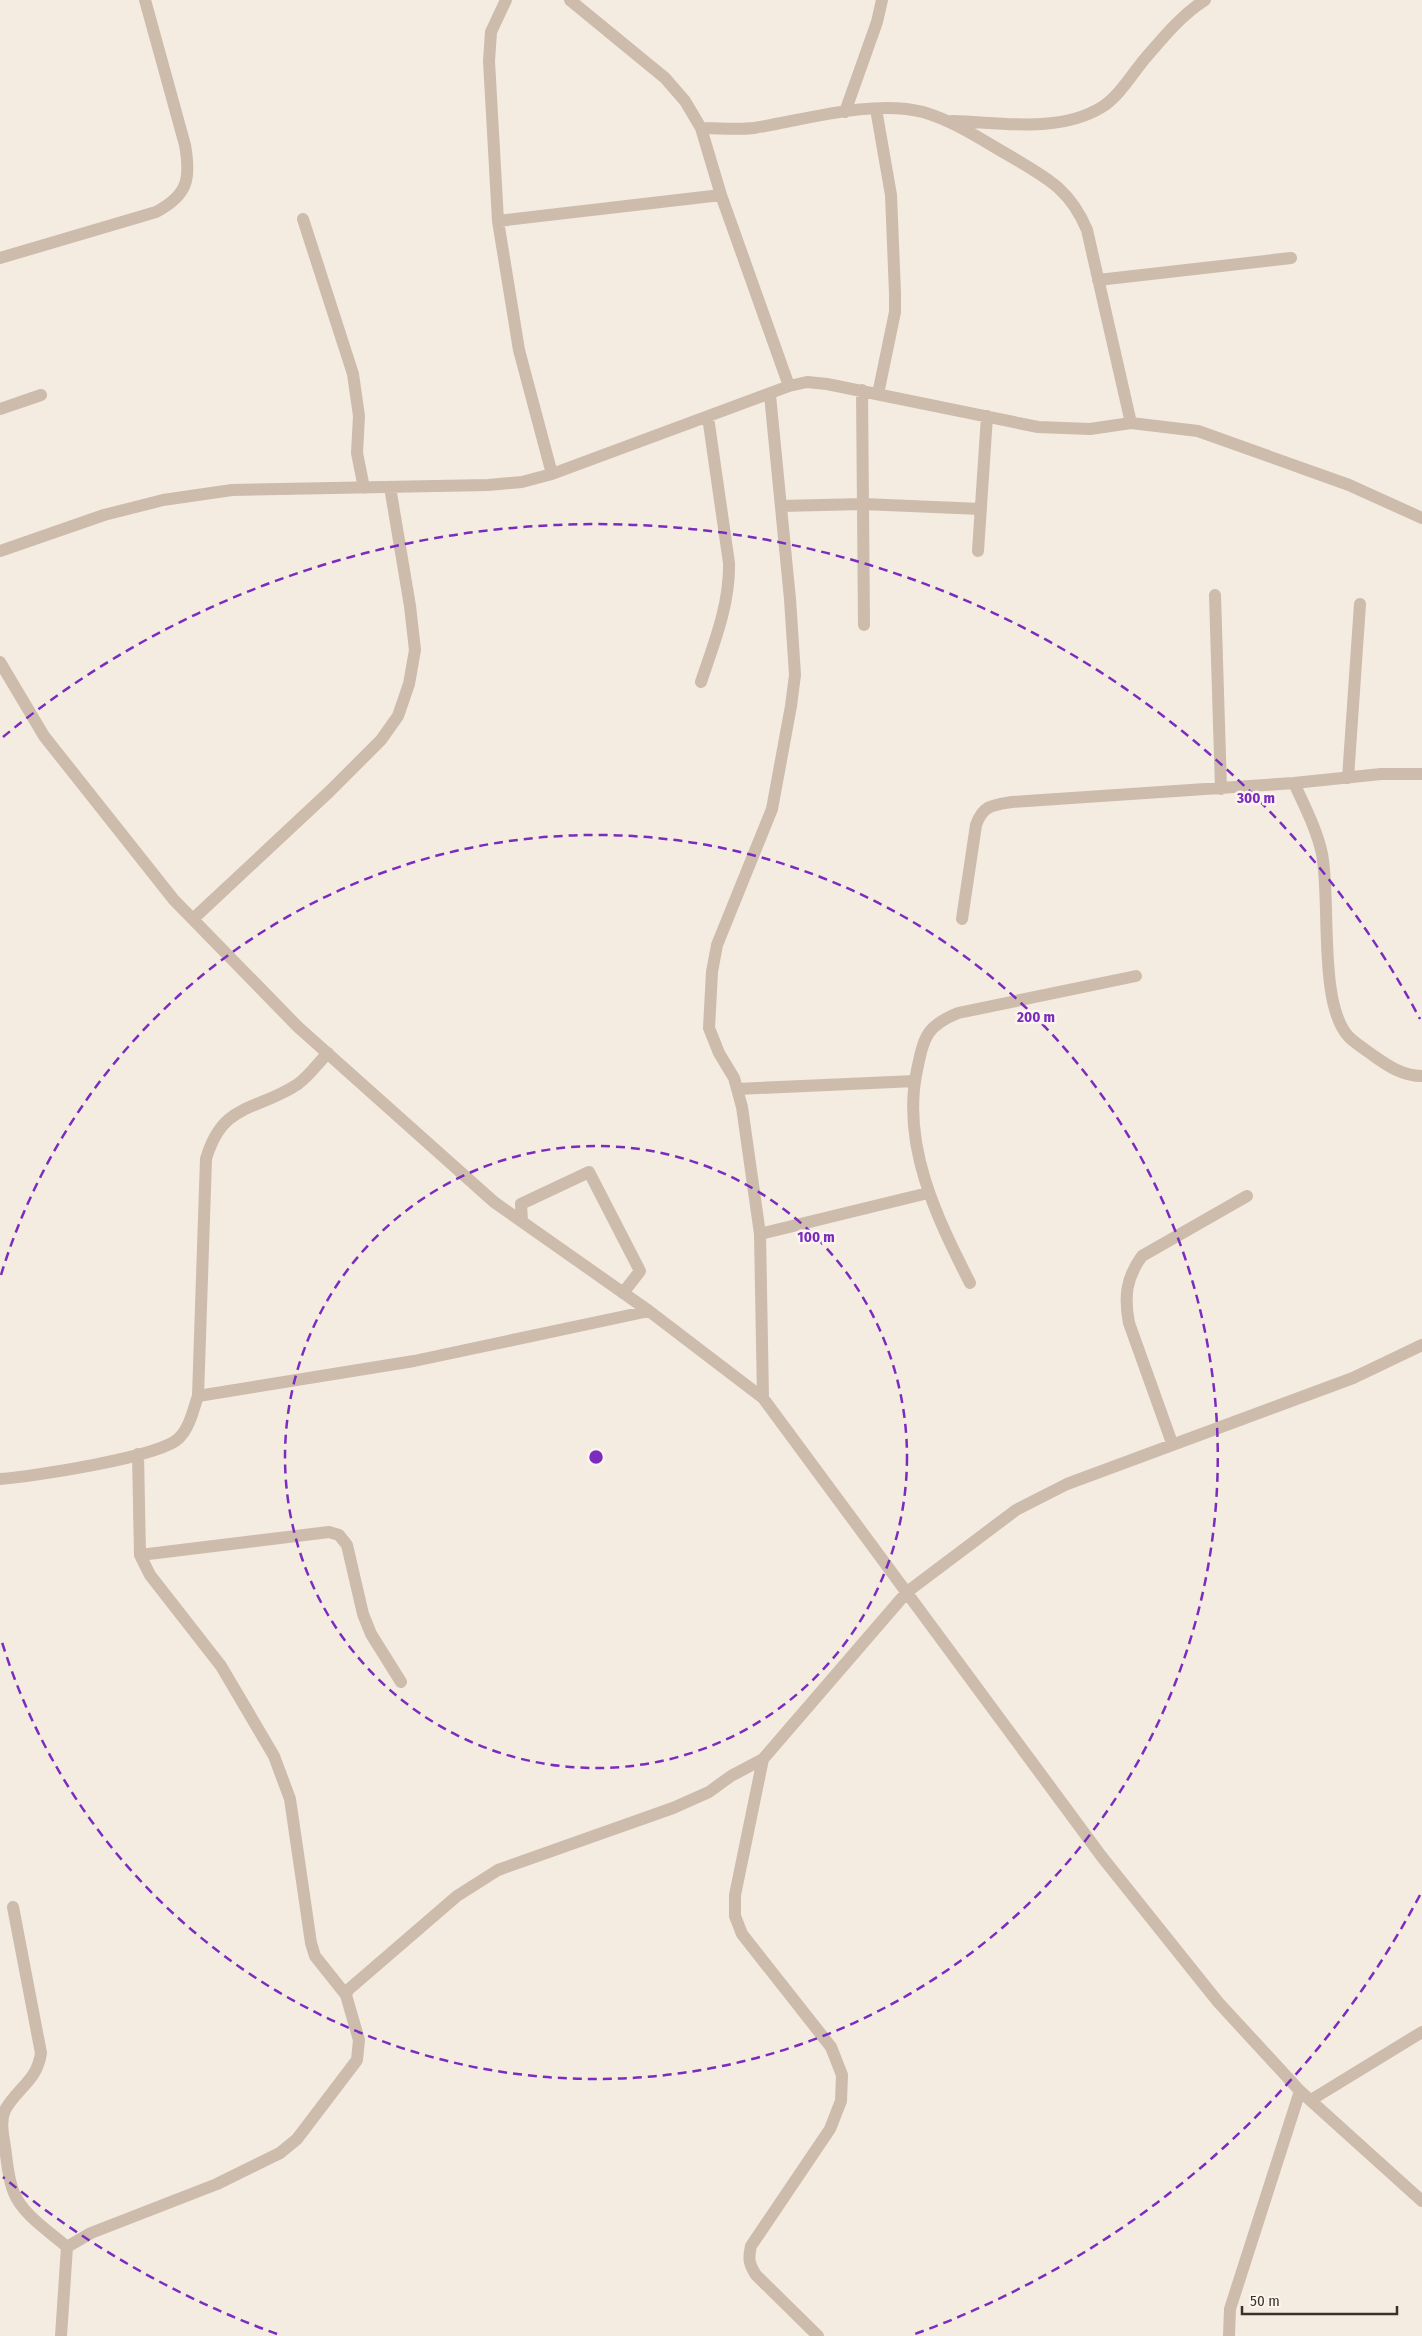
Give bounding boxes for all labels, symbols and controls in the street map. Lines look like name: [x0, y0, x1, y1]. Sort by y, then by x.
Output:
text: 300 m: [1236, 789, 1275, 807]
text: 200 m: [1016, 1008, 1055, 1026]
text: 100 m: [797, 1228, 835, 1246]
centre of rings: [587, 1448, 605, 1466]
scale bar: [1242, 2284, 1397, 2316]
text: 50 m: [1250, 2292, 1280, 2310]

